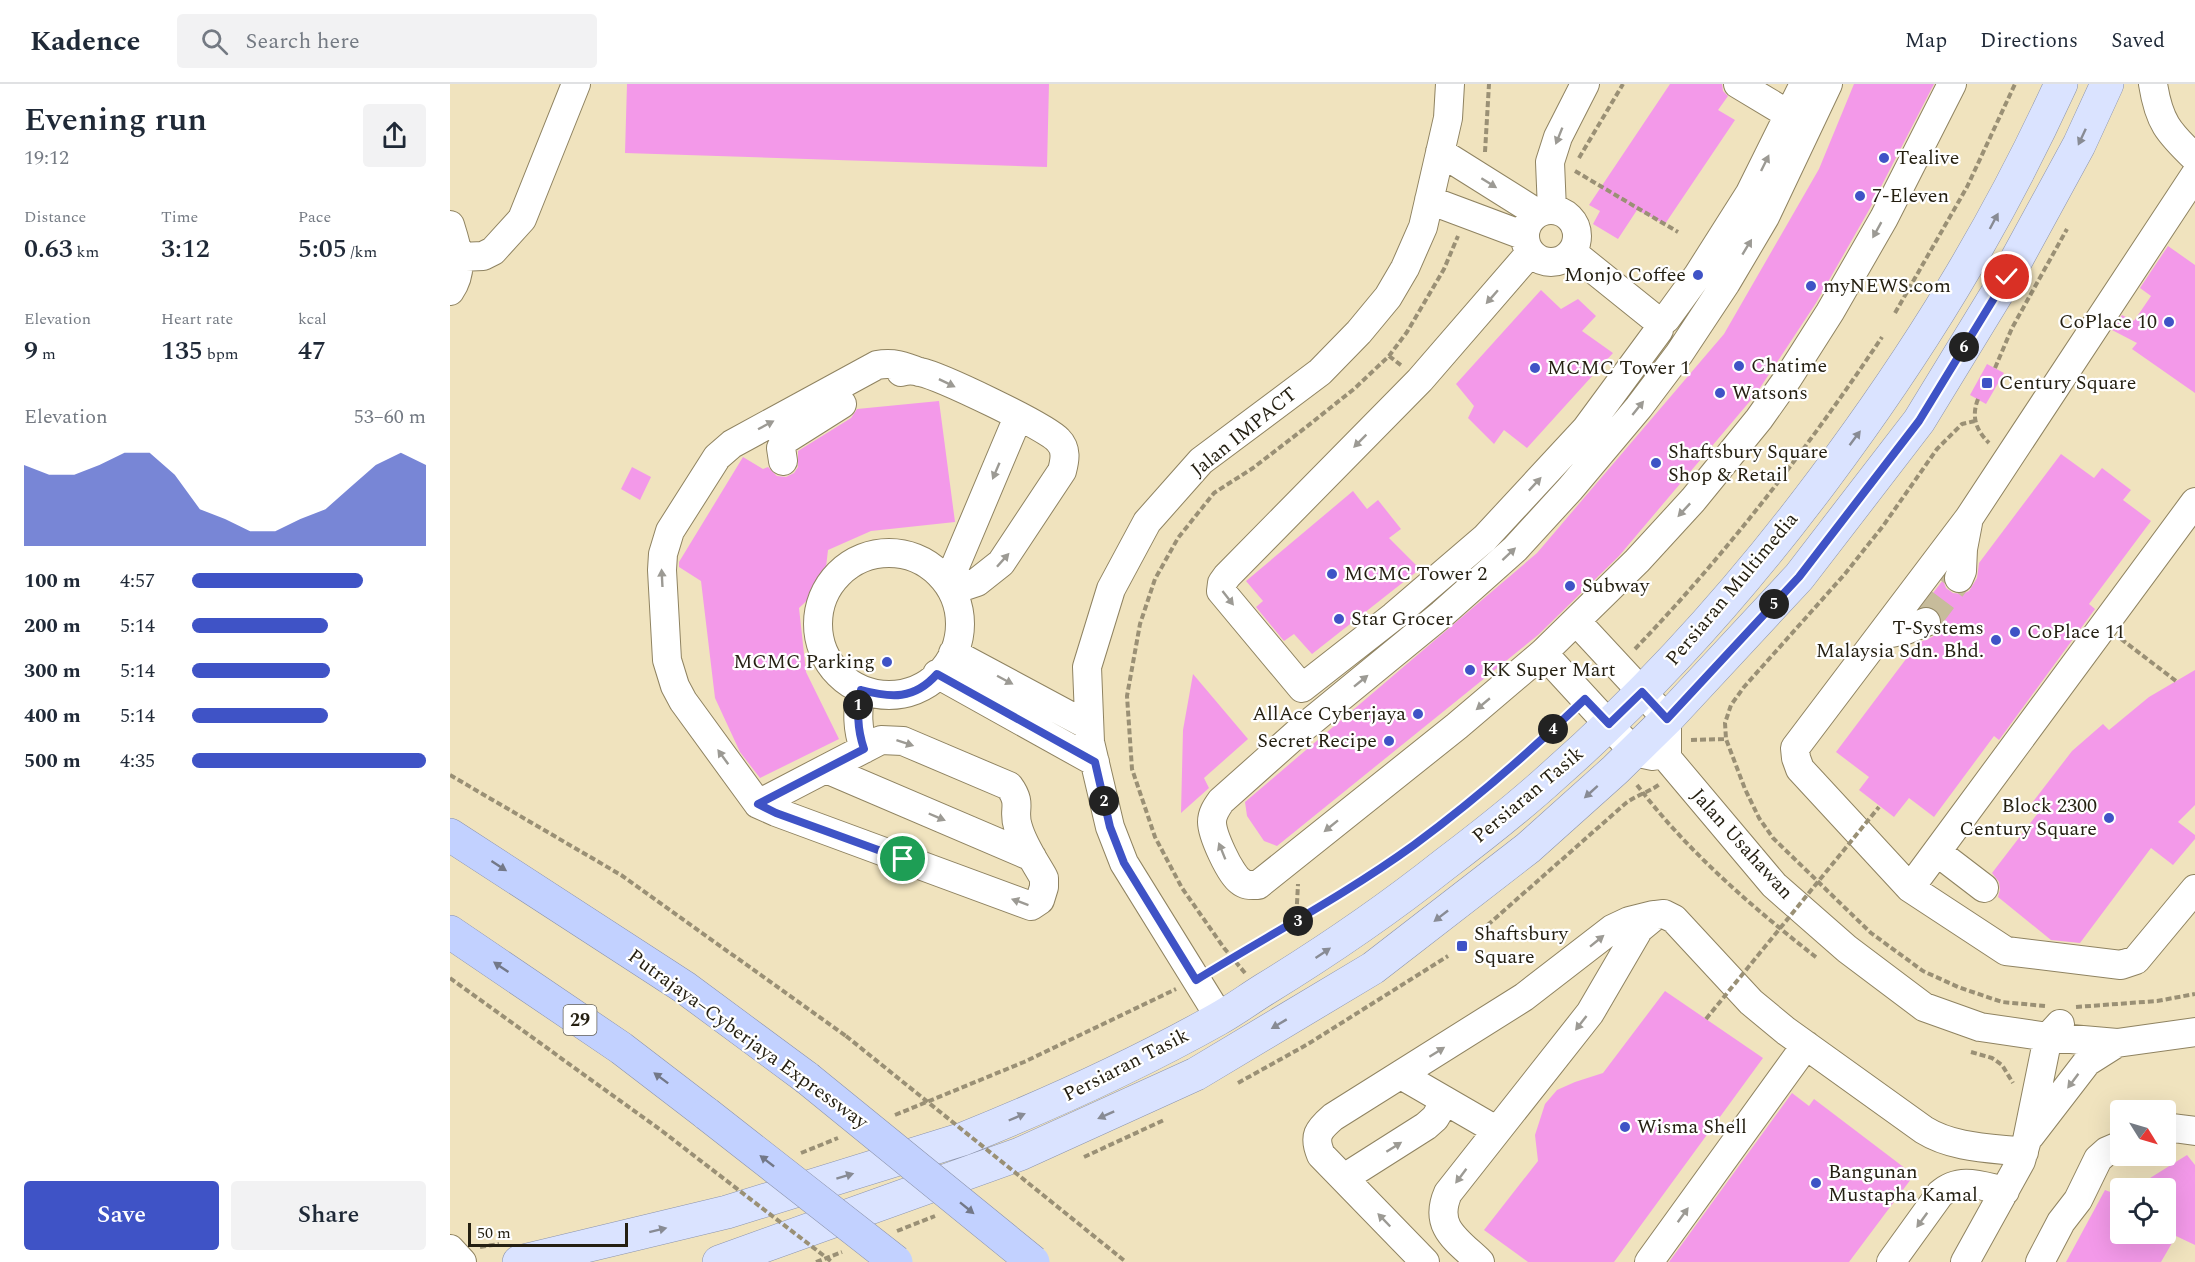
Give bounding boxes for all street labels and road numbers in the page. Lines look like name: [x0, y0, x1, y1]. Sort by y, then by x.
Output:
street label: Jalan IMPACT: [1184, 380, 1304, 484]
street label: Persiaran Multimedia: [1658, 505, 1806, 673]
street label: Persiaran Tasik: [1466, 739, 1590, 851]
street label: Jalan Usahawan: [1684, 782, 1800, 906]
street label: Putrajaya–Cyberjaya Expressway: [622, 941, 876, 1137]
road number: 29: [564, 1005, 596, 1035]
street label: Persiaran Tasik: [1058, 1020, 1194, 1110]

